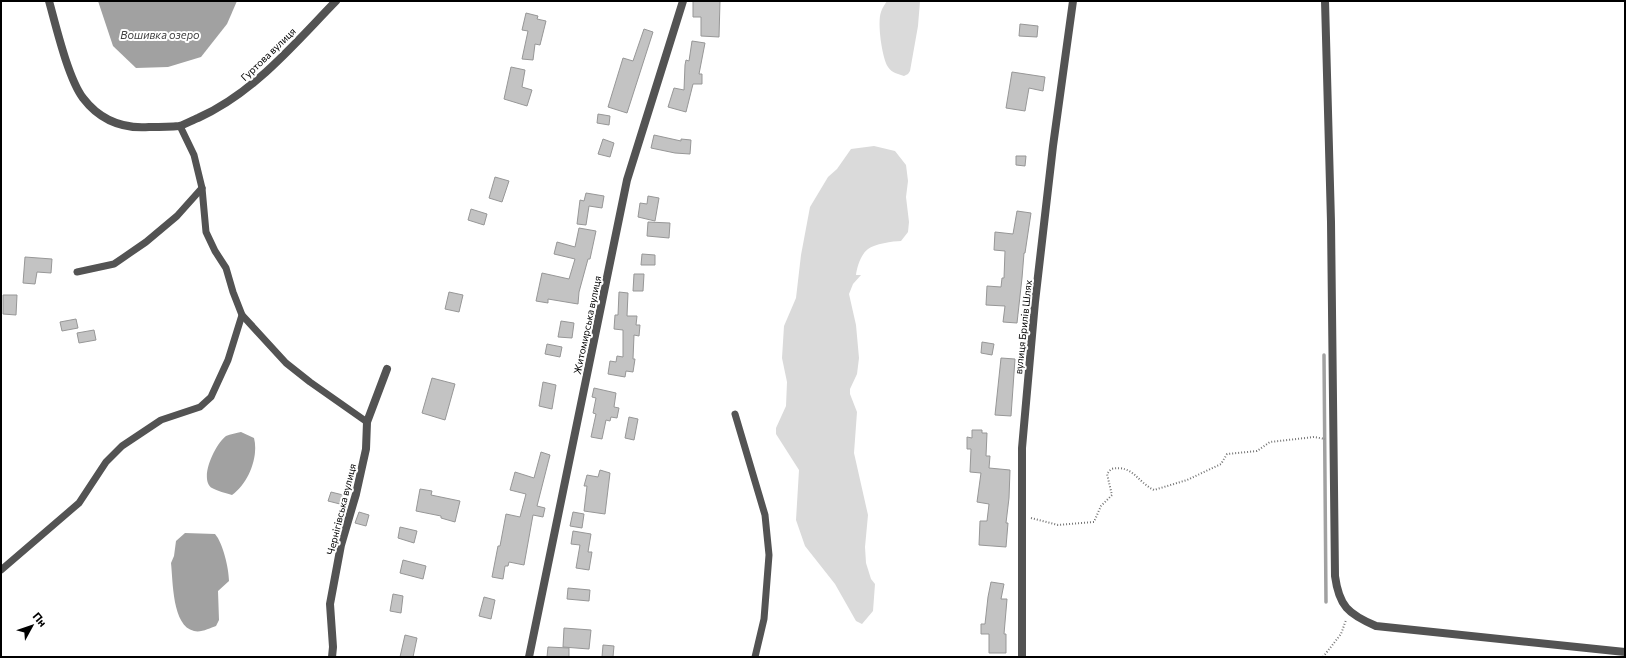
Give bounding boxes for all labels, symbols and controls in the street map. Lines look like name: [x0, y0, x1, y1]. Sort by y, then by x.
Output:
street label: Гуртова вулиця: [238, 25, 298, 83]
water label: Вошивка озеро: [120, 28, 200, 41]
street label: Житомирська вулиця: [571, 275, 603, 375]
street label: вулиця Брилів Шлях: [1012, 279, 1034, 375]
street label: Чернігівська вулиця: [324, 462, 358, 556]
north arrow: [12, 606, 52, 646]
text: Пн: [30, 609, 50, 629]

